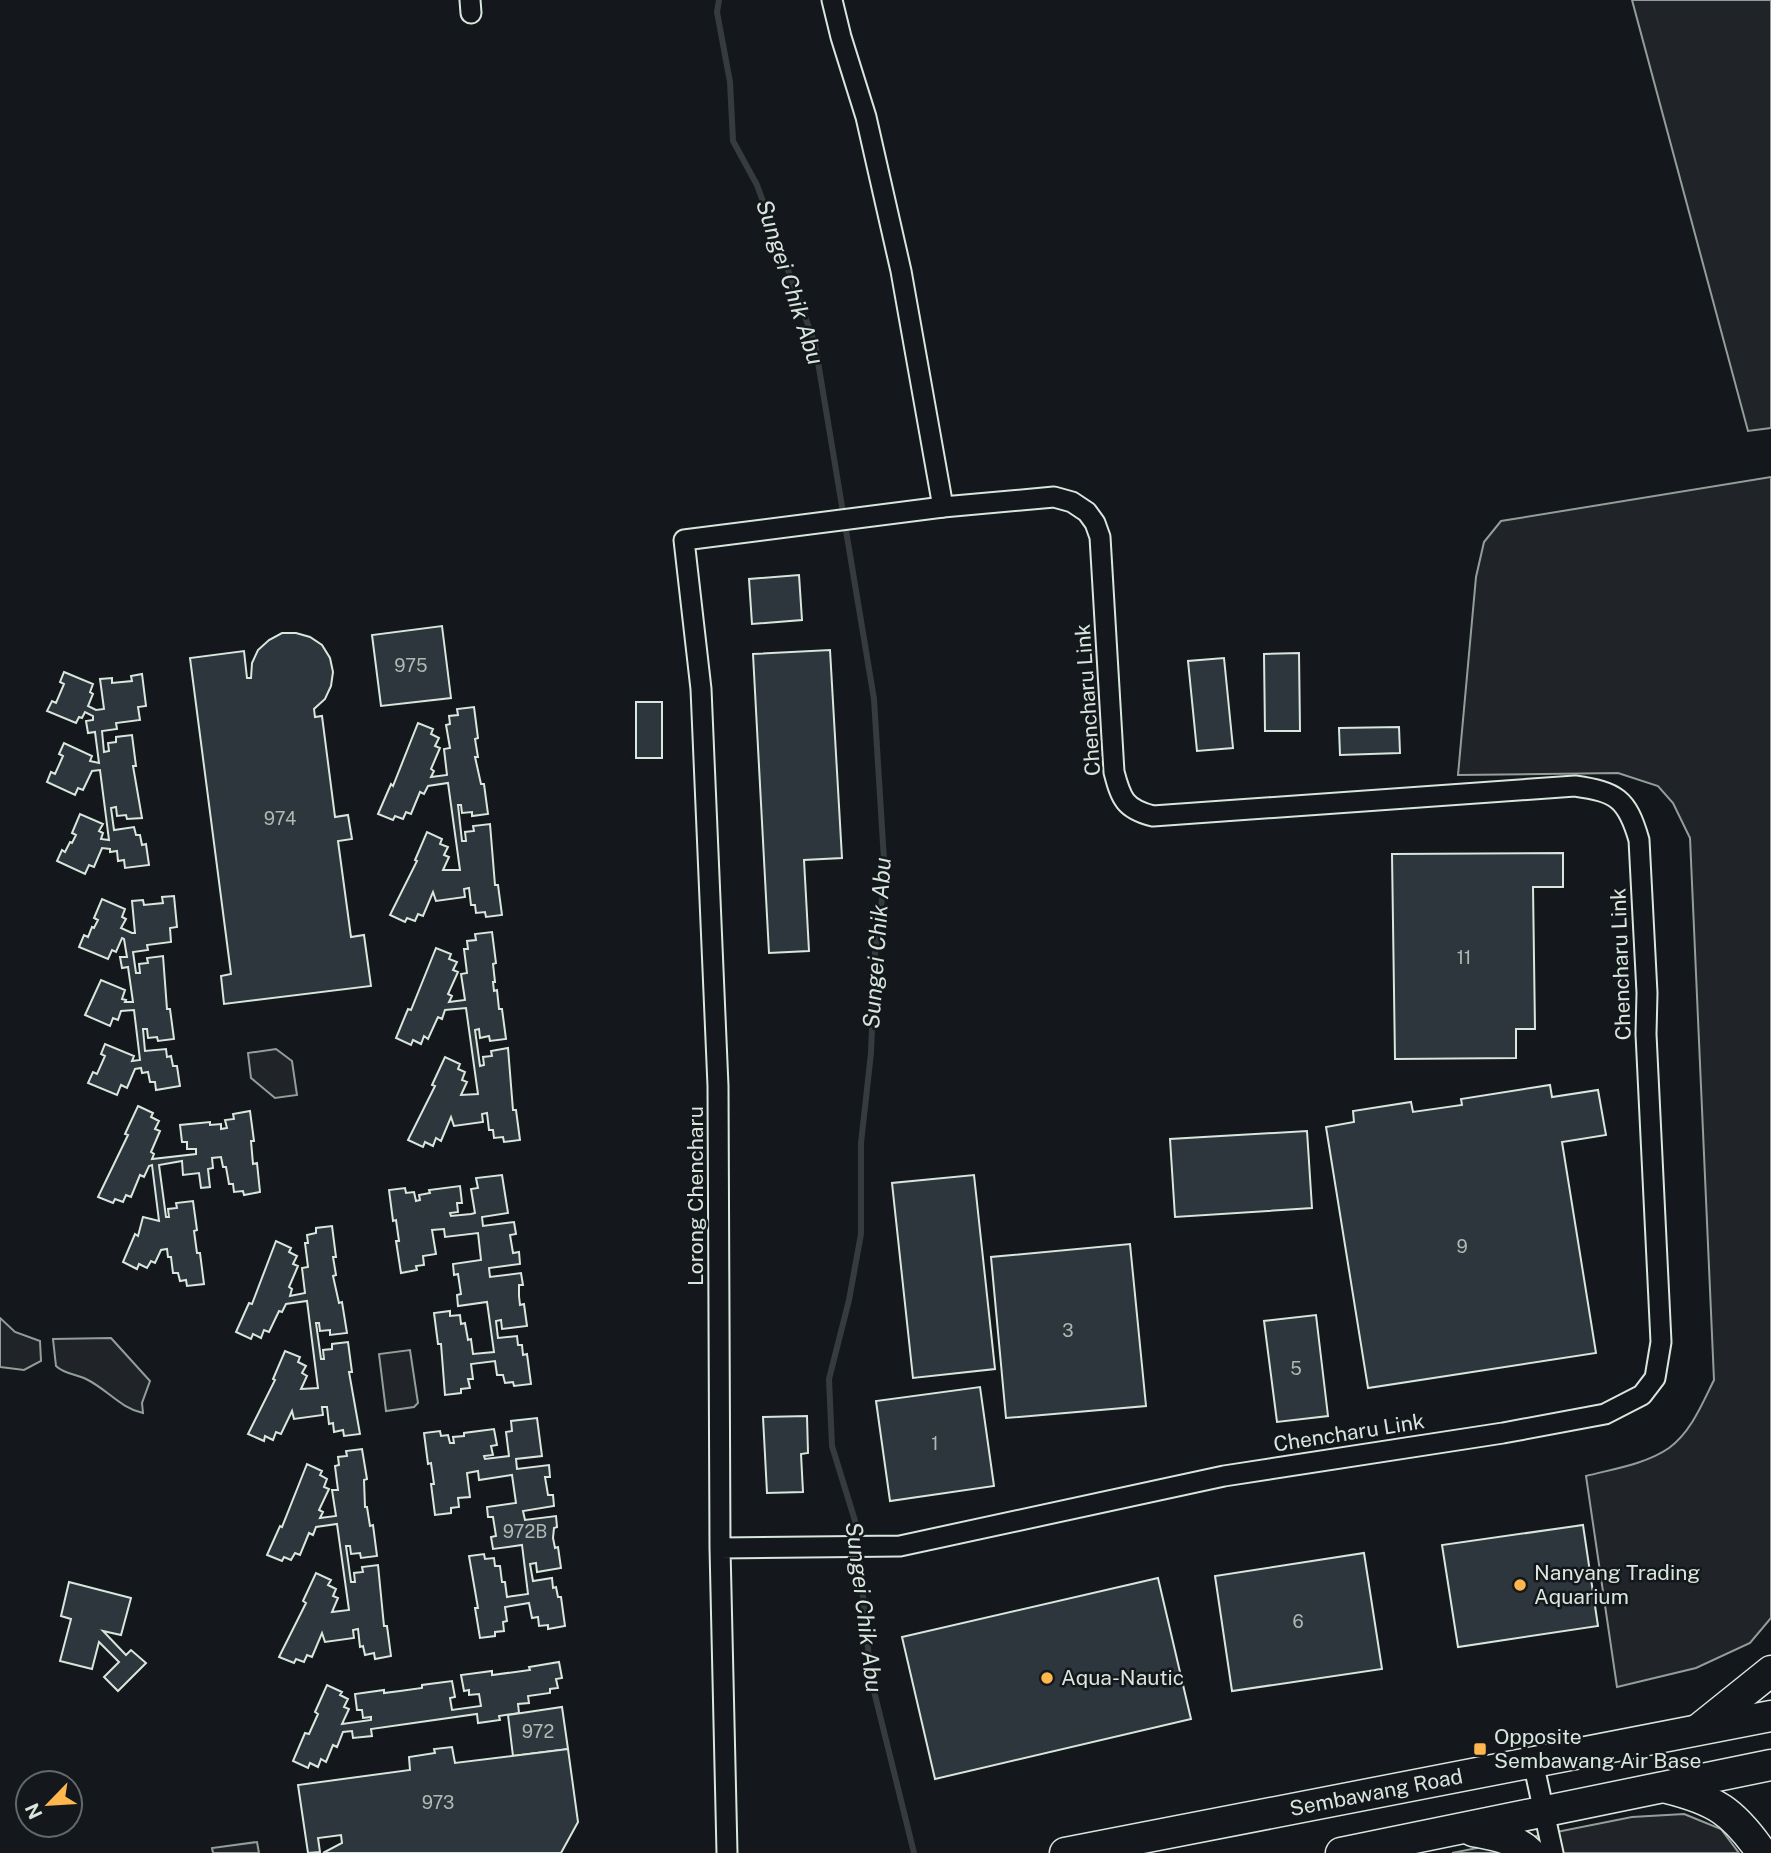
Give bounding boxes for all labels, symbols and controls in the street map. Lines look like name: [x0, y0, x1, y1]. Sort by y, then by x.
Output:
water label: Sungei Chik Abu: [751, 196, 830, 368]
street label: Chencharu Link: [1070, 623, 1105, 777]
house number: 975: [394, 655, 428, 676]
house number: 974: [264, 808, 296, 829]
water label: Sungei Chik Abu: [857, 856, 896, 1030]
street label: Chencharu Link: [1605, 887, 1636, 1041]
house number: 11: [1457, 947, 1471, 968]
street label: Lorong Chencharu: [683, 1106, 708, 1286]
house number: 9: [1456, 1236, 1468, 1257]
house number: 3: [1062, 1320, 1074, 1341]
house number: 5: [1290, 1358, 1302, 1379]
street label: Chencharu Link: [1272, 1408, 1426, 1457]
house number: 1: [931, 1433, 939, 1454]
water label: Sungei Chik Abu: [841, 1520, 888, 1694]
house number: 972B: [503, 1521, 547, 1542]
place label: Nanyang Trading Aquarium: [1534, 1560, 1700, 1609]
marker: Nanyang Trading Aquarium: [1512, 1577, 1528, 1593]
house number: 6: [1292, 1611, 1304, 1632]
place label: Aqua-Nautic: [1061, 1665, 1184, 1690]
marker: Aqua-Nautic: [1039, 1670, 1055, 1686]
house number: 972: [522, 1721, 554, 1742]
place label: Opposite Sembawang Air Base: [1494, 1724, 1702, 1773]
marker: Opposite Sembawang Air Base: [1472, 1741, 1488, 1757]
street label: Sembawang Road: [1287, 1763, 1465, 1821]
north arrow: [14, 1769, 84, 1839]
house number: 973: [422, 1792, 454, 1813]
text: N: [20, 1800, 47, 1823]

